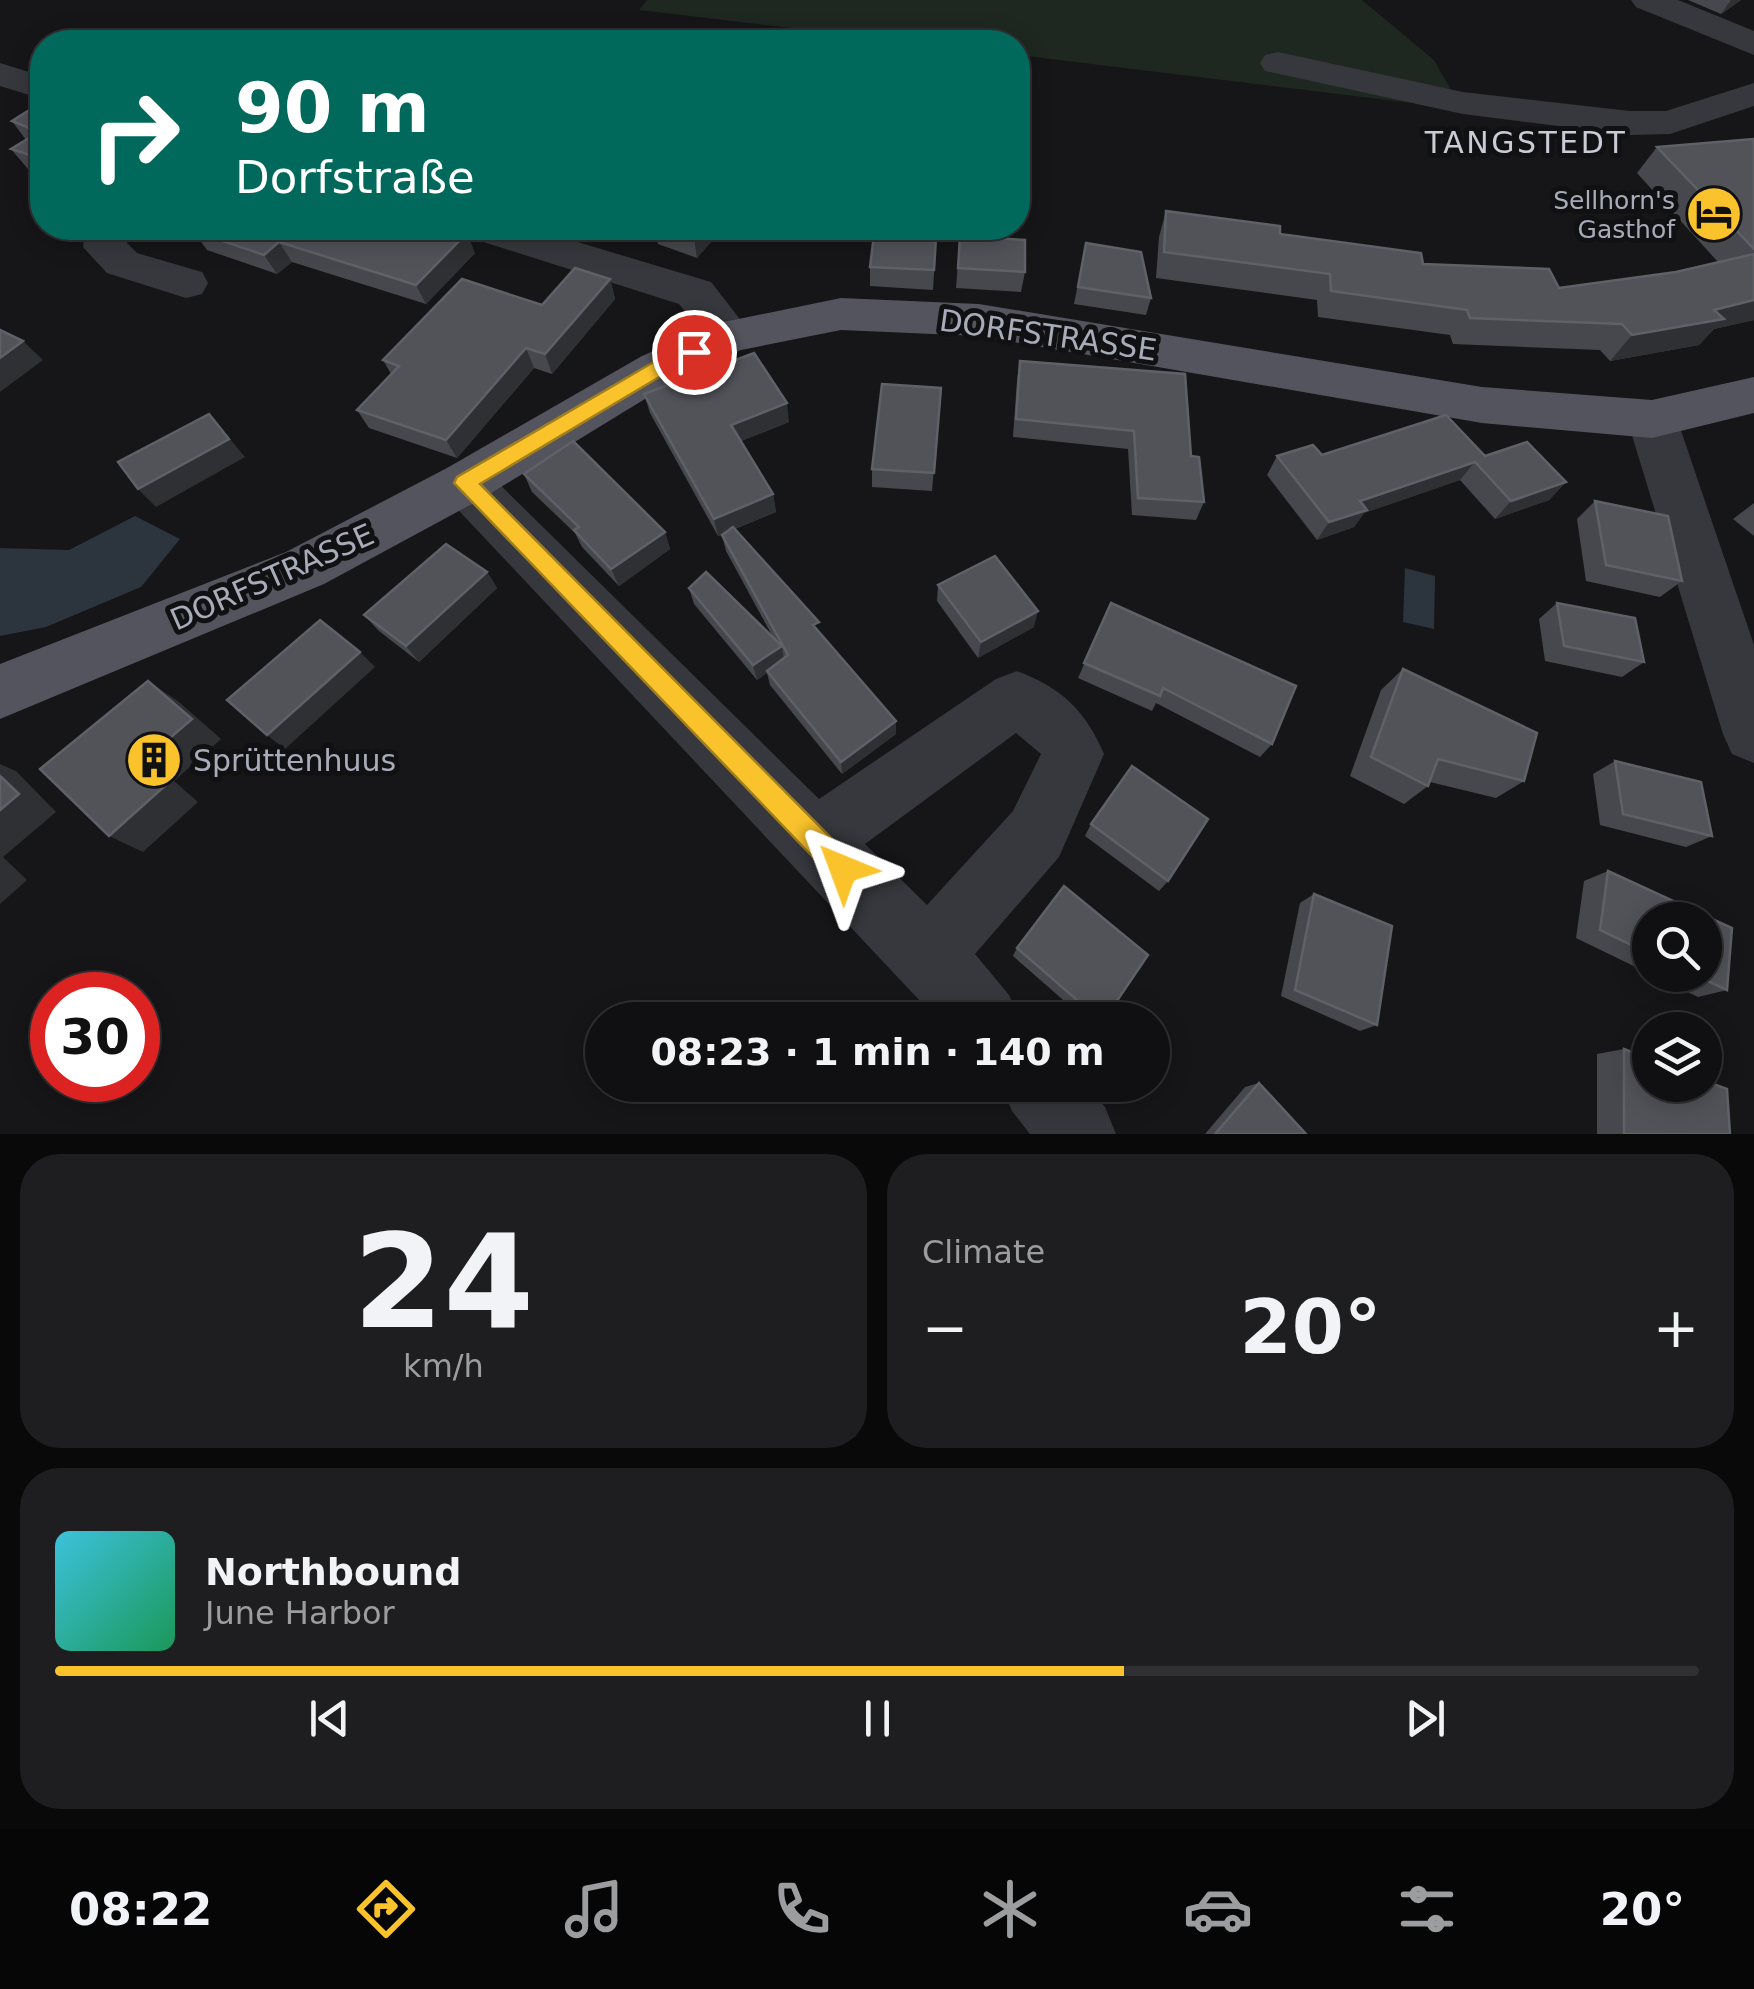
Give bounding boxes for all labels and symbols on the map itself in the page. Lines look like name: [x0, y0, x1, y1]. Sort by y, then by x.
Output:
district label: TANGSTEDT: [1424, 125, 1627, 160]
hotel icon: Sellhorn's Gasthof: [1684, 184, 1744, 244]
place label: Sellhorn's Gasthof: [1553, 186, 1676, 244]
street label: DORFSTRASSE: [937, 302, 1159, 368]
pin: [652, 310, 737, 395]
street label: DORFSTRASSE: [165, 517, 379, 637]
building icon: Sprüttenhuus: [124, 730, 184, 790]
place label: Sprüttenhuus: [193, 743, 396, 778]
position arrow: [791, 817, 895, 921]
speed limit sign: 30: [30, 972, 160, 1102]

